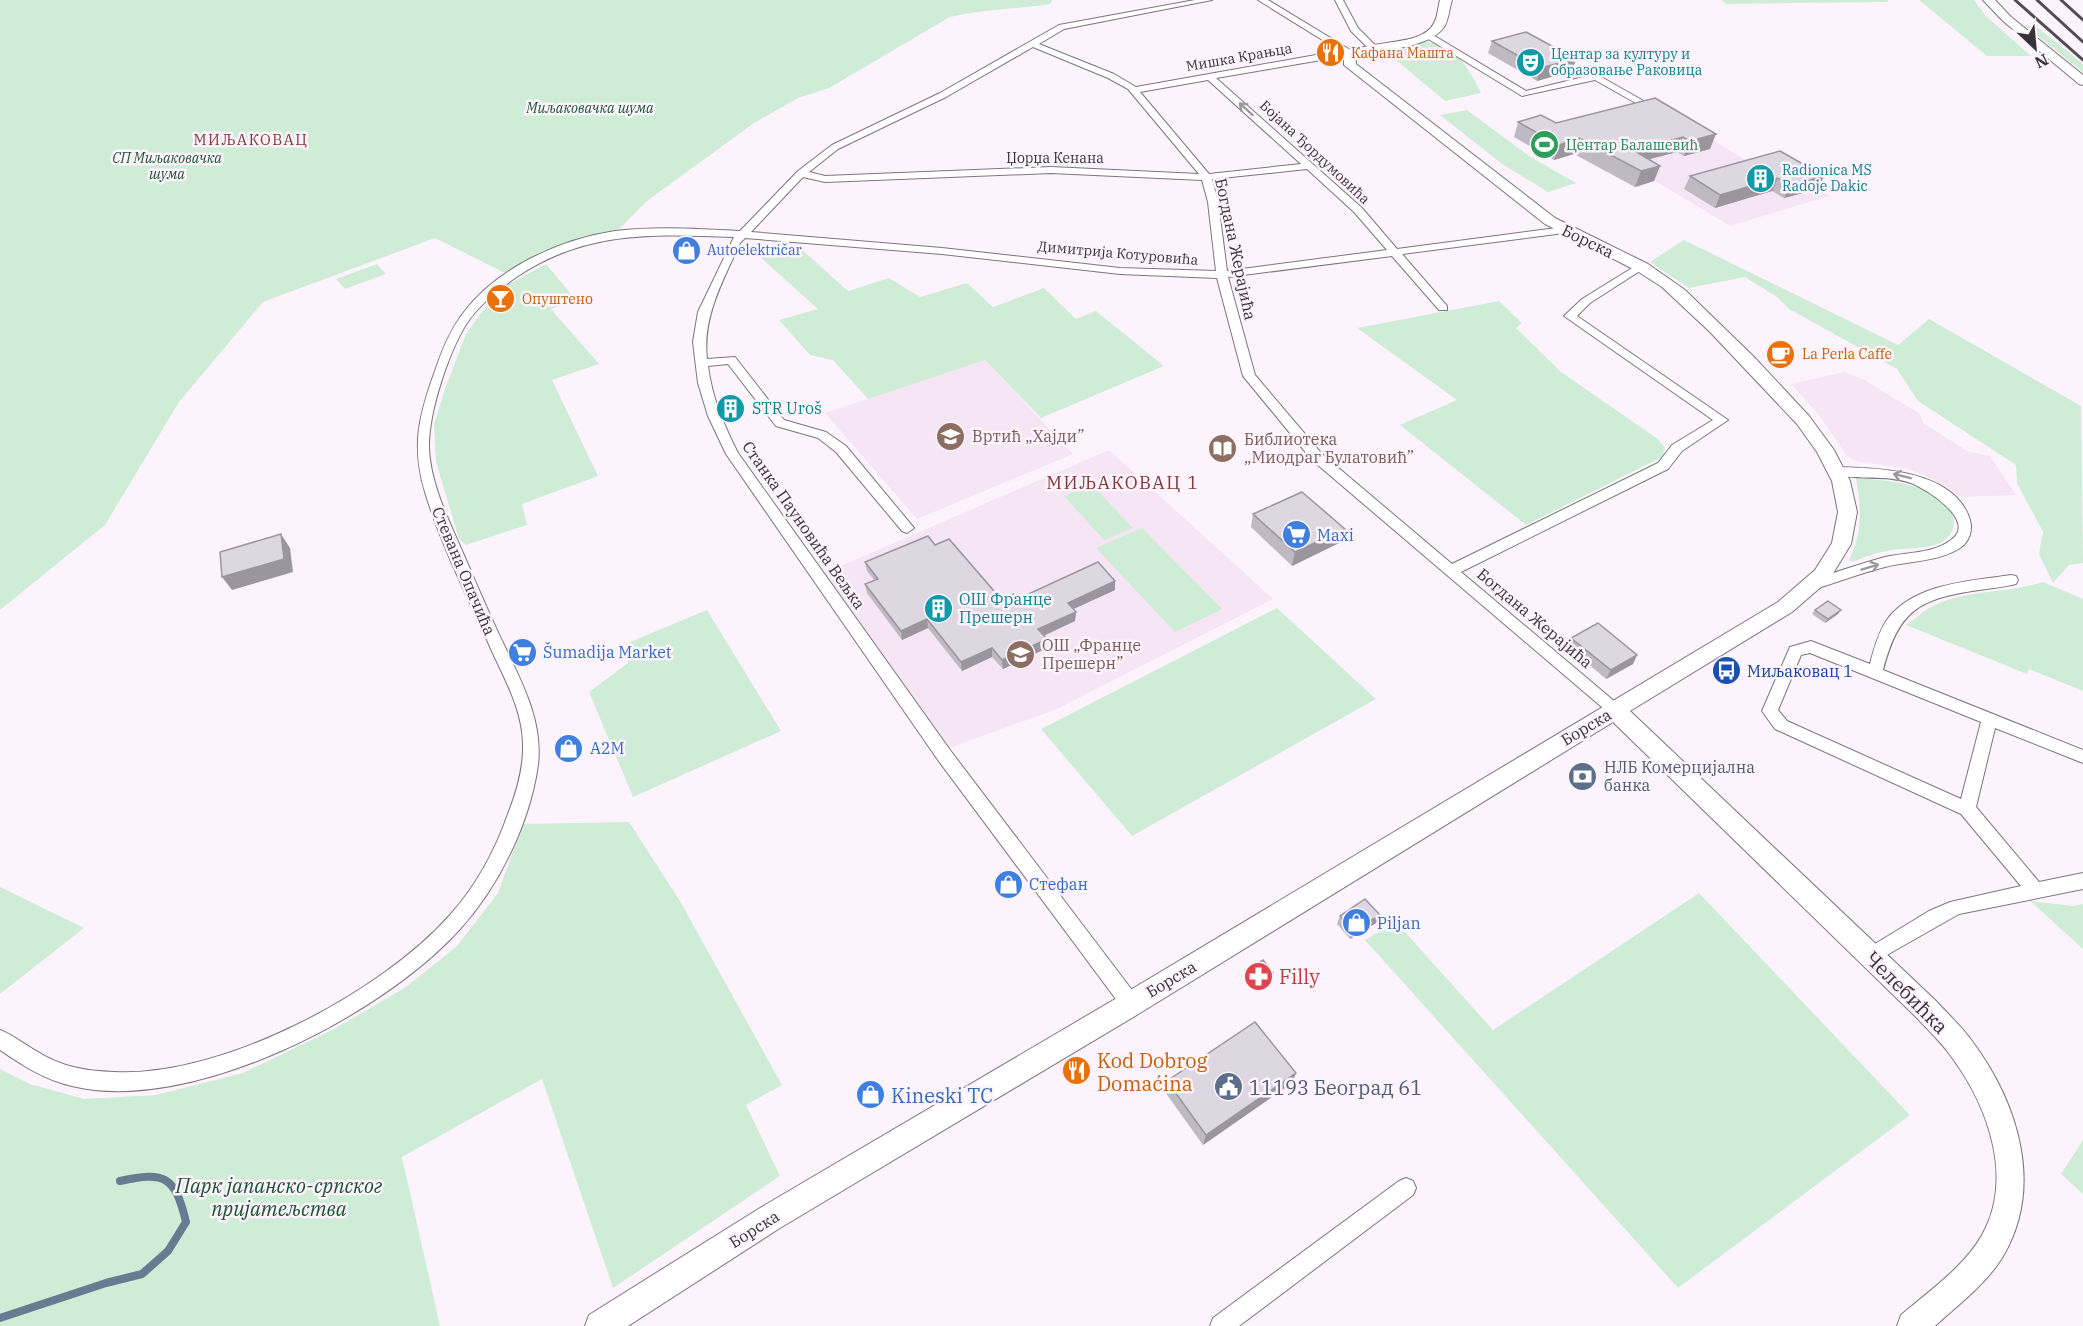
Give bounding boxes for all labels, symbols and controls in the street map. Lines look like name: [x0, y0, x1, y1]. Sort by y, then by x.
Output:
north arrow: [2005, 18, 2065, 78]
restaurant icon: Кафана Машта: [1314, 37, 1346, 69]
street label: Мишка Крањца: [1185, 39, 1294, 75]
place label: Кафана Машта: [1351, 44, 1454, 62]
place label: Центар за културу и образовање Раковица: [1551, 45, 1703, 79]
theatre icon: Центар за културу и образовање Раковица: [1514, 46, 1546, 78]
text: N: [2032, 50, 2052, 73]
street label: Бојана Ђордумовића: [1256, 96, 1374, 208]
park label: Миљаковачка шума: [525, 99, 654, 117]
one-way arrow: [1239, 102, 1254, 116]
sports icon: Центар Балашевић: [1529, 129, 1561, 161]
district label: МИЉАКОВАЦ: [193, 130, 309, 149]
place label: Центар Балашевић: [1566, 136, 1699, 154]
park label: СП Миљаковачка шума: [112, 149, 222, 183]
street label: Џорџа Кенана: [1006, 149, 1104, 167]
place label: Radionica MS Radoje Dakic: [1782, 161, 1872, 195]
building icon: Radionica MS Radoje Dakic: [1745, 162, 1777, 194]
street label: Богдана Жерајића: [1211, 176, 1261, 322]
street label: Борска: [1559, 220, 1617, 262]
shop icon: Autoelektričar: [670, 234, 702, 266]
street label: Димитрија Котуровића: [1037, 237, 1199, 269]
place label: Autoelektričar: [707, 241, 803, 259]
bar icon: Опуштено: [485, 283, 517, 315]
place label: Опуштено: [522, 290, 593, 308]
cafe icon: La Perla Caffe: [1765, 338, 1797, 370]
place label: La Perla Caffe: [1802, 345, 1892, 363]
building icon: STR Uroš: [715, 392, 747, 424]
place label: STR Uroš: [752, 398, 822, 418]
school or university icon: Вртић „Хајди”: [935, 420, 967, 452]
place label: Вртић „Хајди”: [972, 426, 1085, 446]
place label: Библиотека „Миодраг Булатовић”: [1244, 429, 1414, 467]
library icon: Библиотека „Миодраг Булатовић”: [1207, 432, 1239, 464]
street label: Станка Пауновића Вељка: [738, 437, 870, 613]
one-way arrow: [1893, 469, 1912, 481]
district label: МИЉАКОВАЦ 1: [1046, 471, 1200, 494]
street label: Стевана Опачића: [428, 504, 500, 638]
supermarket icon: Maxi: [1280, 519, 1312, 551]
place label: Maxi: [1317, 525, 1354, 545]
one-way arrow: [1860, 560, 1879, 571]
street label: Богдана Жерајића: [1473, 564, 1597, 672]
place label: ОШ Франце Прешерн: [959, 589, 1052, 627]
building icon: ОШ Франце Прешерн: [922, 592, 954, 624]
place label: ОШ „Франце Прешерн”: [1042, 635, 1141, 673]
supermarket icon: Šumadija Market: [506, 636, 538, 668]
school or university icon: ОШ „Франце Прешерн”: [1005, 638, 1037, 670]
place label: Šumadija Market: [543, 641, 672, 662]
bus stop icon: Миљаковац 1: [1710, 655, 1742, 687]
place label: Миљаковац 1: [1747, 661, 1853, 681]
street label: Борска: [1557, 704, 1615, 750]
shop icon: A2M: [553, 732, 585, 764]
place label: A2M: [590, 738, 625, 758]
place label: НЛБ Комерцијална банка: [1604, 757, 1755, 795]
bank icon: НЛБ Комерцијална банка: [1567, 760, 1599, 792]
shop icon: Стефан: [992, 868, 1024, 900]
place label: Стефан: [1029, 874, 1088, 894]
shop icon: Piljan: [1340, 907, 1372, 939]
place label: Piljan: [1377, 913, 1421, 933]
street label: Челебићка: [1860, 945, 1954, 1039]
street label: Борска: [1142, 956, 1200, 1002]
pharmacy icon: Filly: [1242, 960, 1274, 992]
place label: Filly: [1279, 963, 1320, 990]
place label: Kod Dobrog Domaćina: [1097, 1047, 1207, 1097]
restaurant icon: Kod Dobrog Domaćina: [1060, 1055, 1092, 1087]
public building icon: 11193 Београд 61: [1212, 1071, 1244, 1103]
place label: 11193 Београд 61: [1249, 1074, 1422, 1101]
shop icon: Kineski TC: [854, 1079, 886, 1111]
place label: Kineski TC: [891, 1082, 993, 1109]
park label: Парк јапанско-српског пријатељства: [174, 1172, 383, 1222]
street label: Борска: [725, 1206, 783, 1252]

